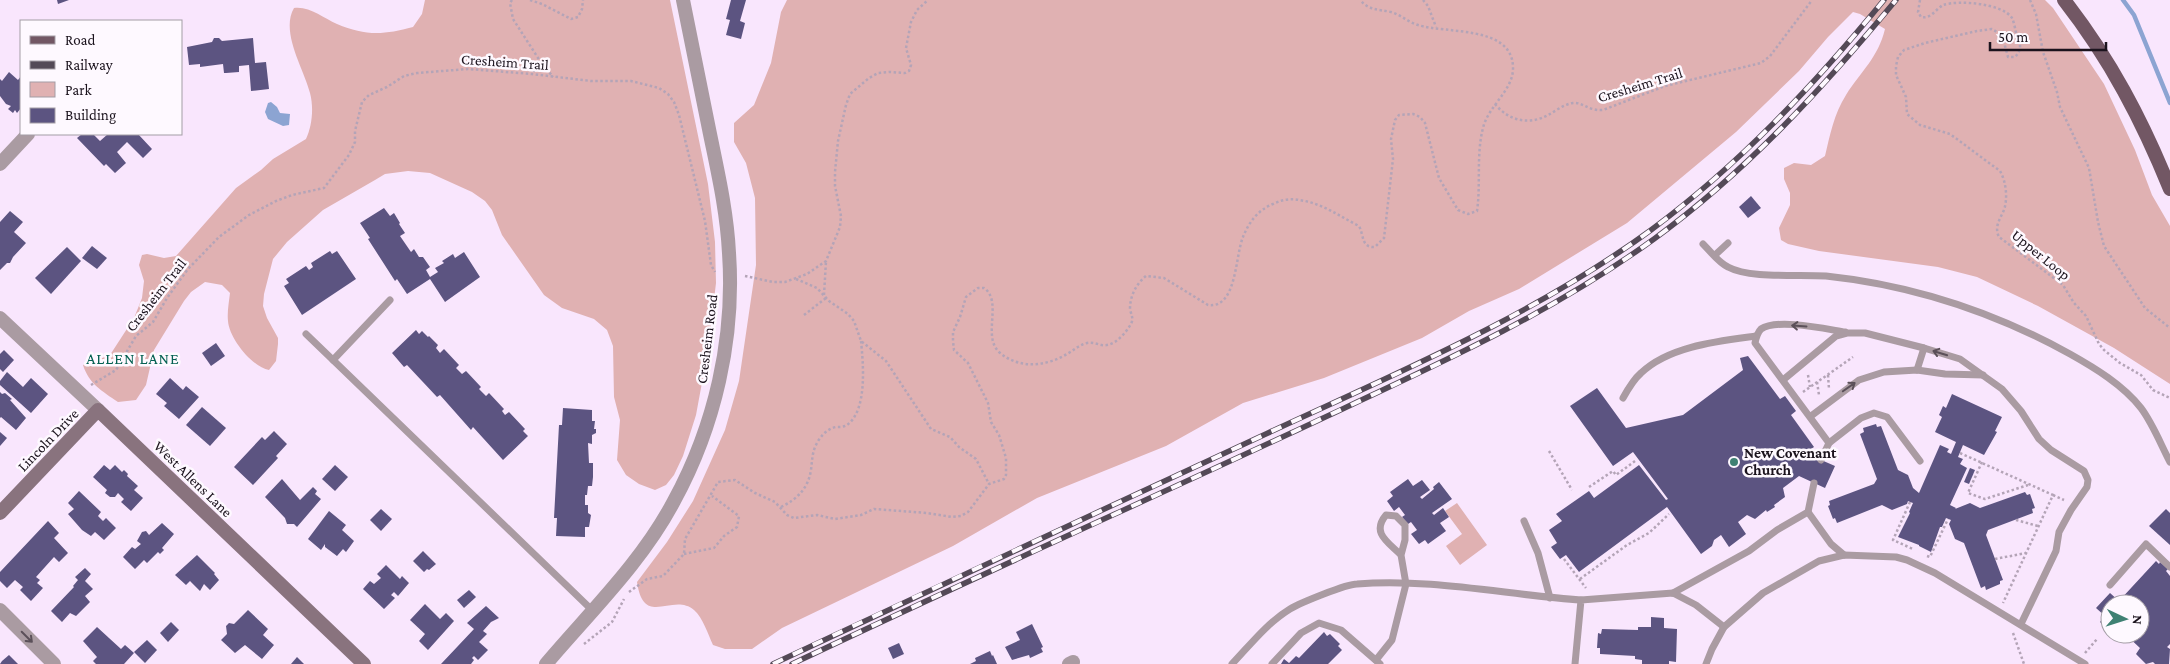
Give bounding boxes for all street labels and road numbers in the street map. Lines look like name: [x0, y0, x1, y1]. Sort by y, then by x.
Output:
street label: Cresheim Trail: [461, 51, 549, 73]
street label: Cresheim Trail: [1596, 65, 1684, 105]
street label: Upper Loop: [2008, 227, 2074, 284]
street label: Cresheim Trail: [123, 255, 189, 335]
street label: Cresheim Road: [694, 293, 720, 385]
street label: Lincoln Drive: [14, 405, 82, 475]
street label: West Allens Lane: [151, 438, 236, 521]

